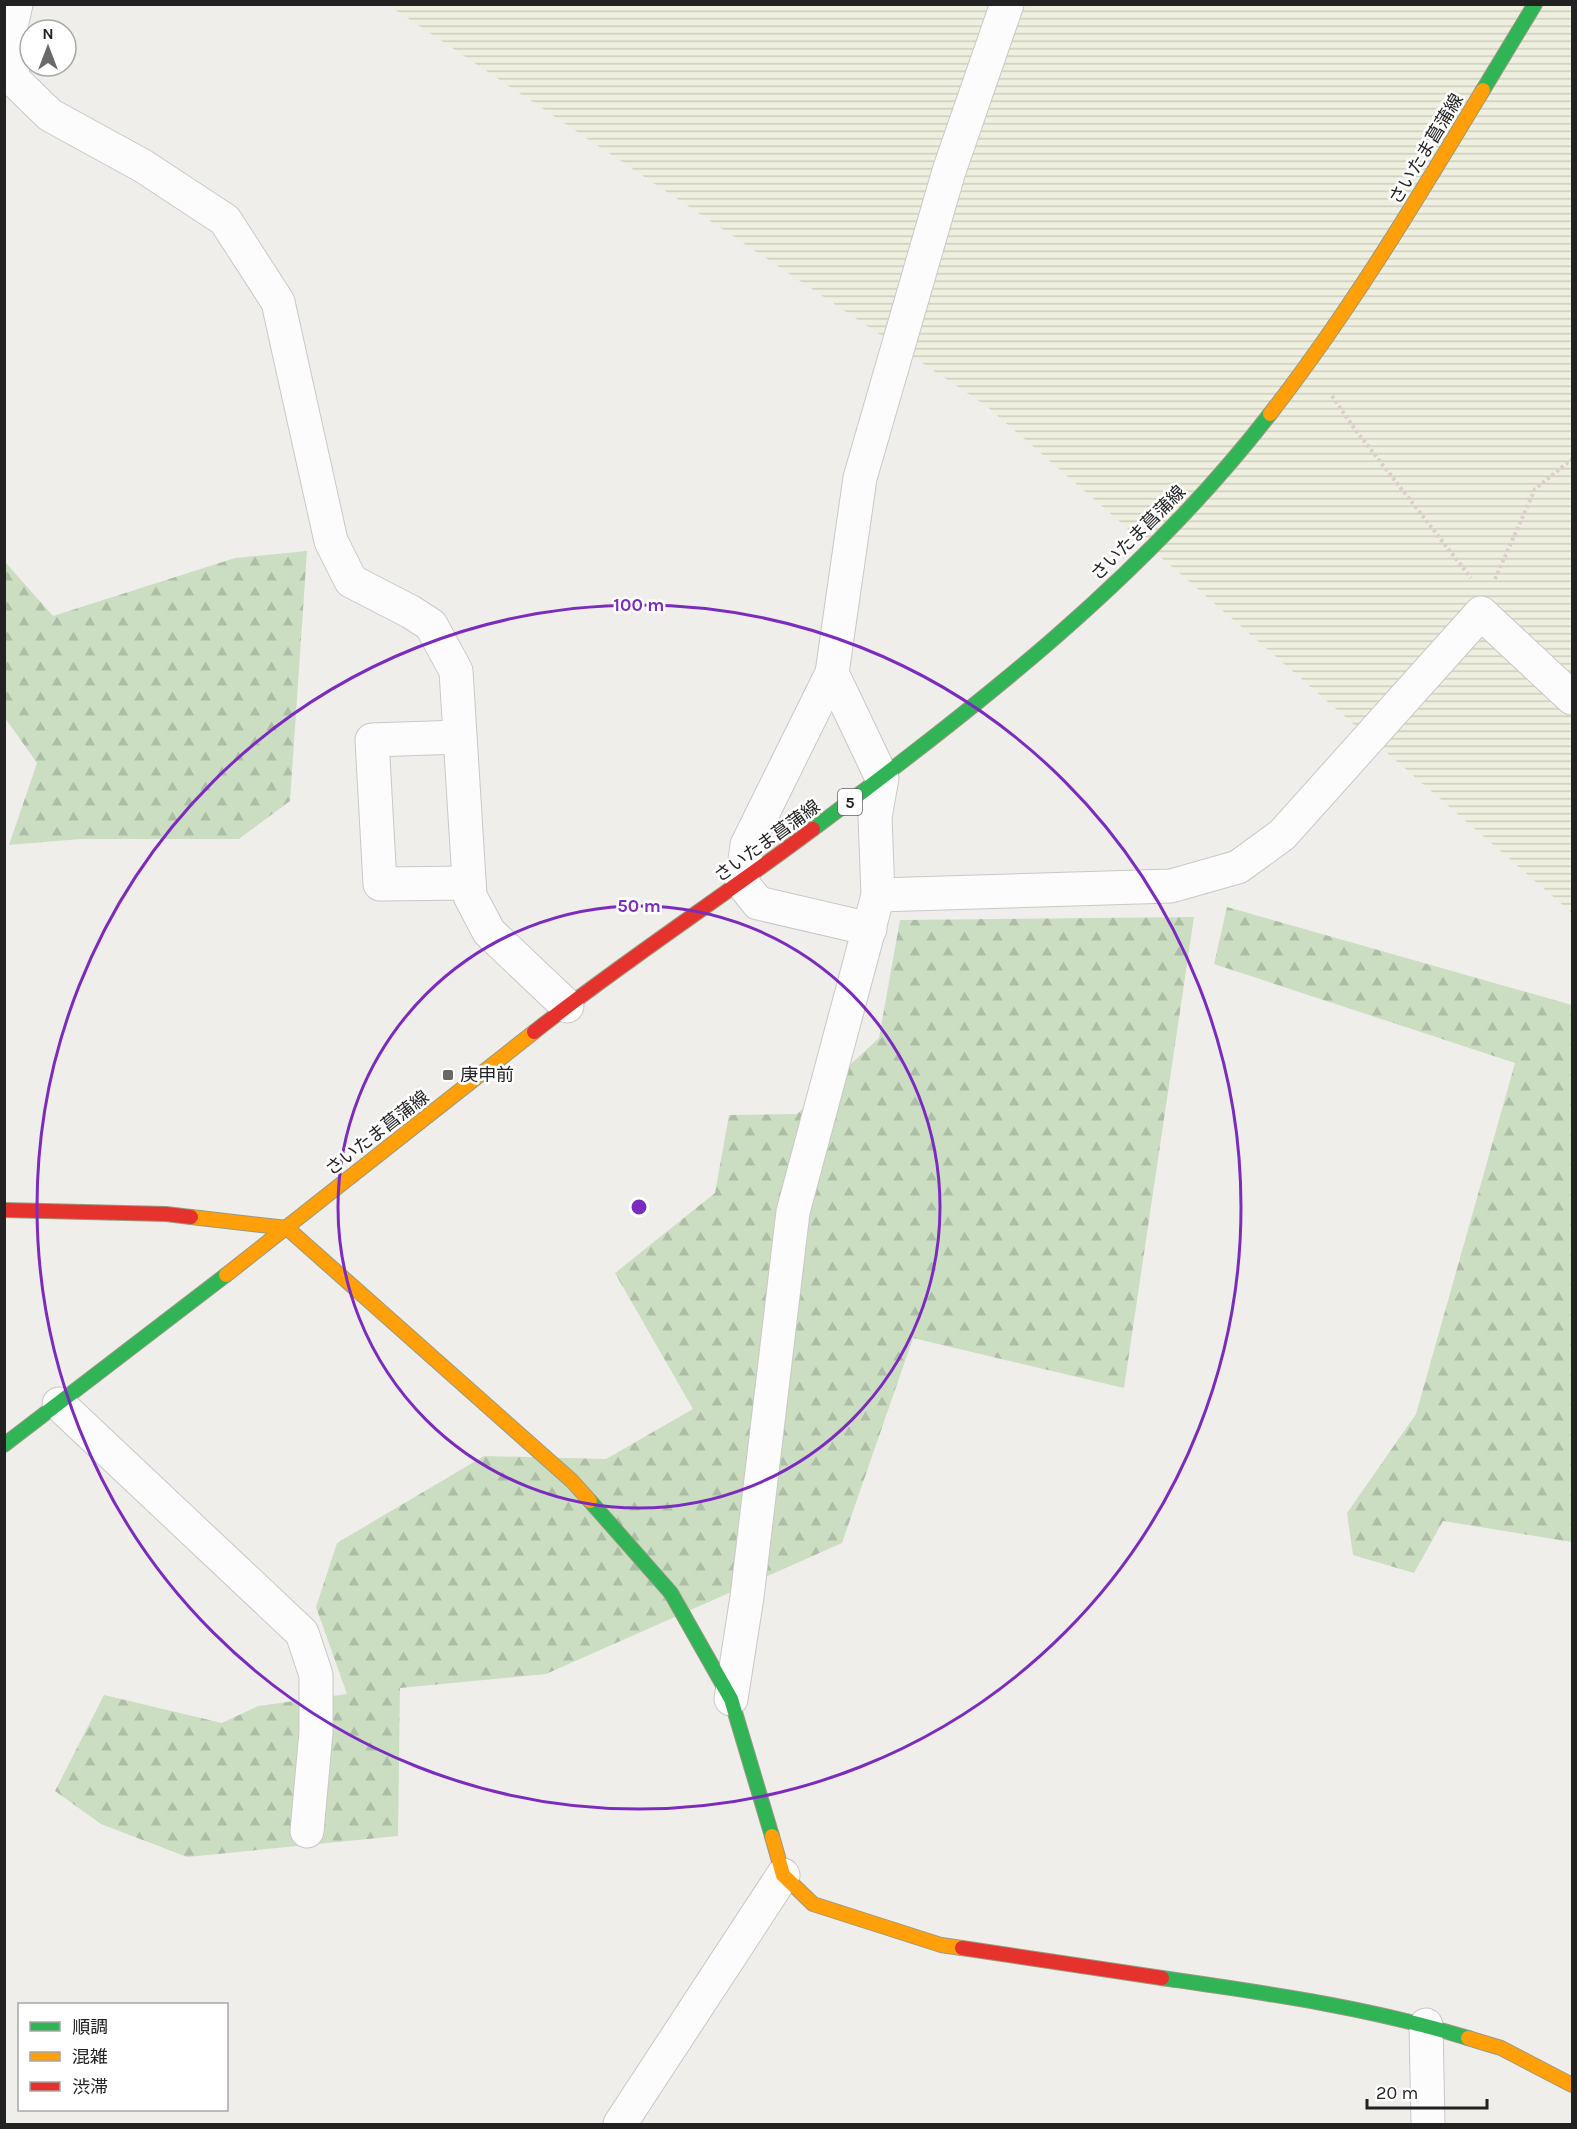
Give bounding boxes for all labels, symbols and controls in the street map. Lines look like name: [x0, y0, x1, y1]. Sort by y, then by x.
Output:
north arrow: [18, 18, 78, 78]
text: N: [42, 24, 54, 43]
street label: さいたま菖蒲線: [1384, 90, 1468, 208]
street label: さいたま菖蒲線: [1086, 481, 1190, 585]
text: 100 m: [614, 594, 664, 616]
road number: 5: [838, 789, 862, 815]
street label: さいたま菖蒲線: [710, 795, 824, 887]
text: 50 m: [617, 895, 661, 917]
place label: 庚申前: [460, 1064, 514, 1086]
marker: 庚申前: [441, 1068, 455, 1082]
street label: さいたま菖蒲線: [321, 1086, 433, 1180]
centre of rings: [629, 1197, 649, 1217]
legend: [18, 2003, 228, 2111]
text: 順調: [72, 2016, 108, 2038]
text: 混雑: [72, 2046, 108, 2068]
scale bar: [1367, 2072, 1487, 2110]
text: 渋滞: [72, 2076, 108, 2098]
text: 20 m: [1376, 2082, 1418, 2104]

